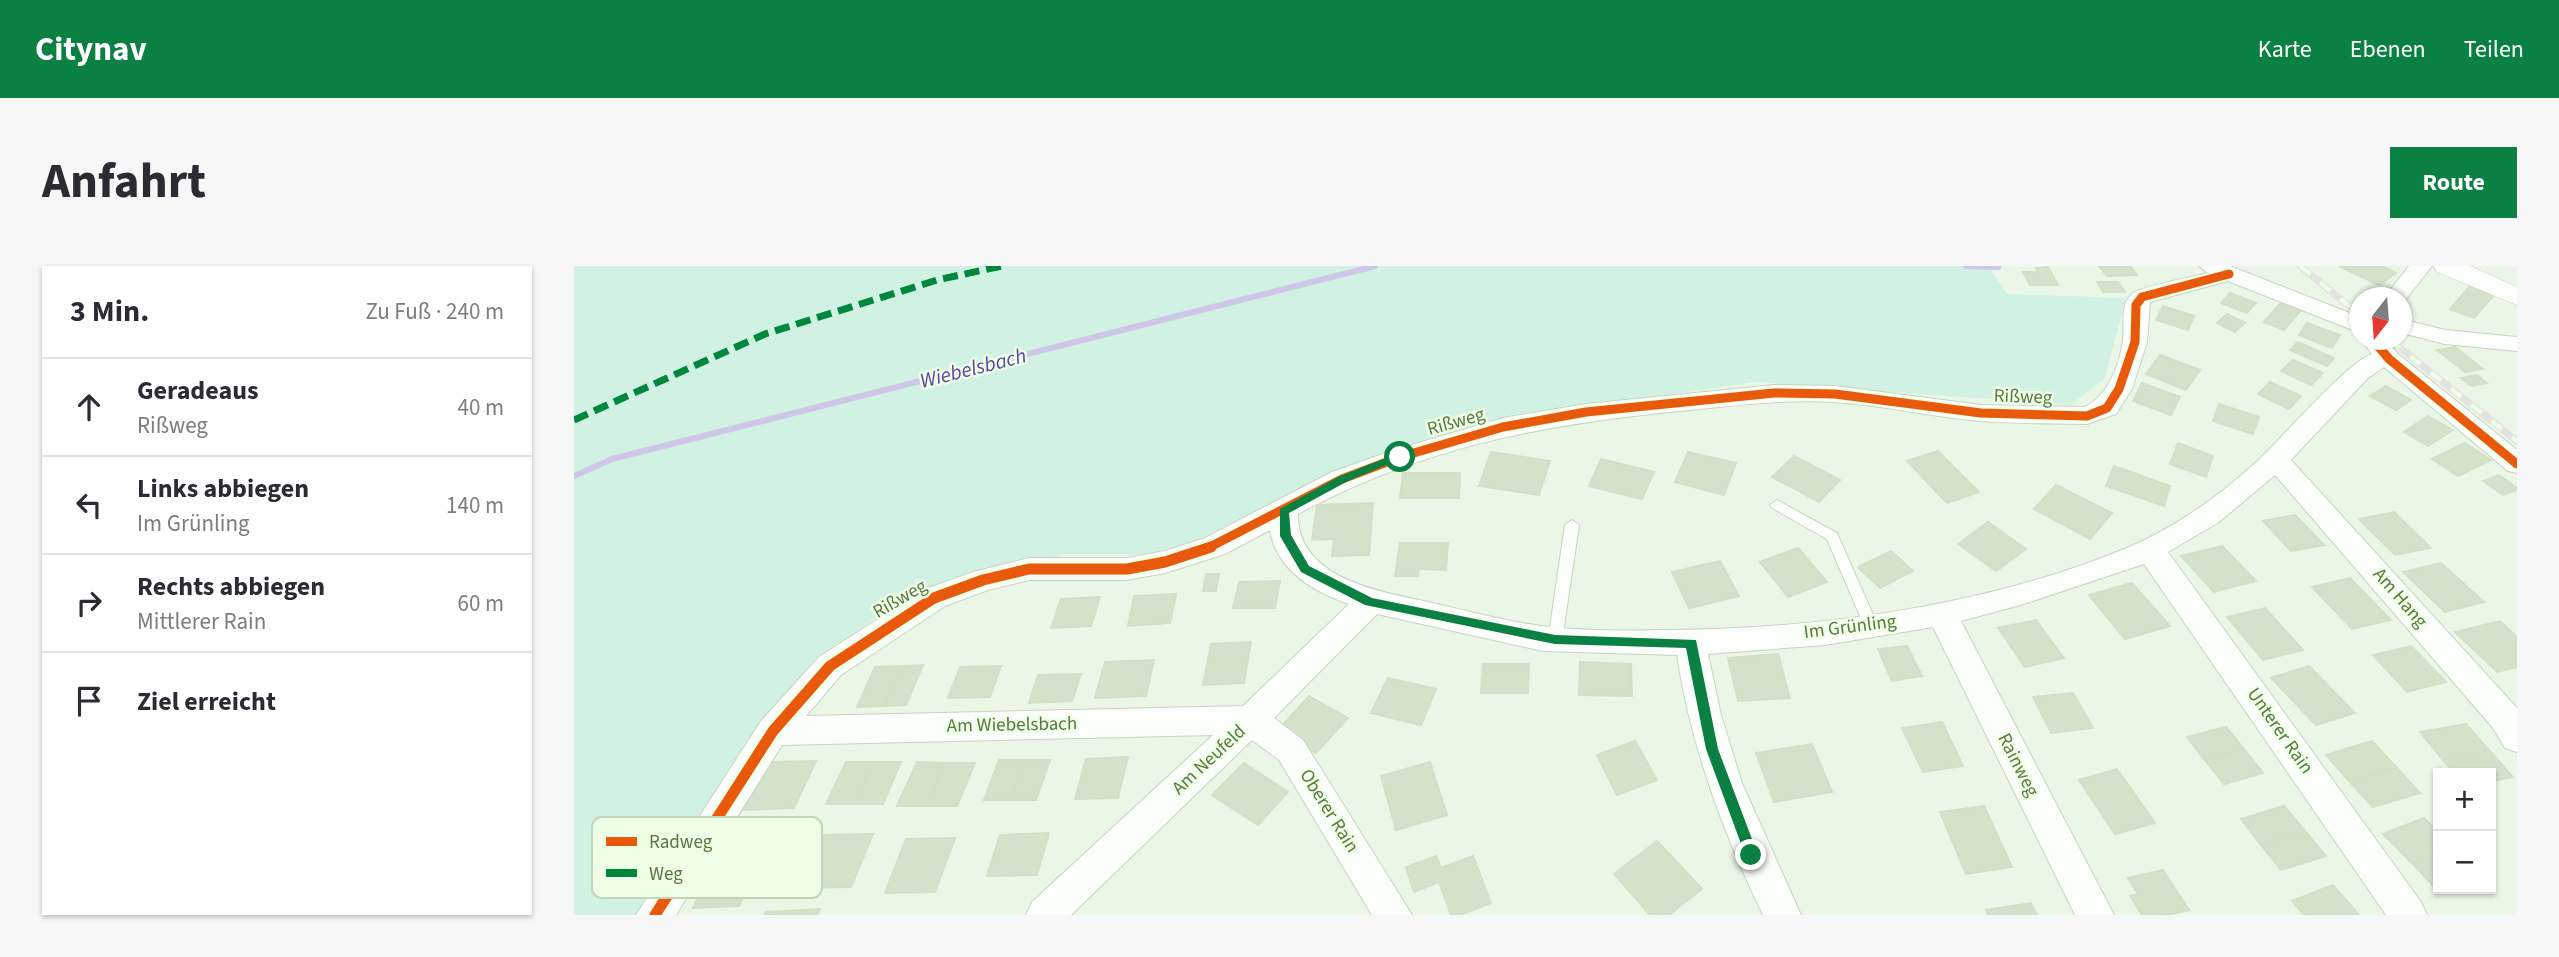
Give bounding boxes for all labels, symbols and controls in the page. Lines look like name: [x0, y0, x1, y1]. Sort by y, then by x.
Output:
text: Citynav: [35, 26, 147, 73]
text: Karte: [2258, 32, 2312, 67]
text: Ebenen: [2350, 32, 2426, 67]
text: Teilen: [2464, 32, 2524, 67]
text: Anfahrt: [42, 147, 206, 217]
button: Route: [2390, 147, 2517, 218]
north arrow: [2349, 287, 2412, 350]
text: 3 Min.: [70, 290, 149, 333]
text: Zu Fuß · 240 m: [365, 295, 504, 328]
water label: Wiebelsbach: [917, 340, 1029, 396]
text: Geradeaus: [137, 372, 258, 409]
street label: Rißweg: [1993, 382, 2053, 412]
icon: ahead: [70, 388, 108, 426]
text: 40 m: [457, 391, 504, 424]
street label: Rißweg: [1424, 401, 1488, 443]
text: Rißweg: [137, 409, 208, 442]
route start: [1384, 441, 1415, 472]
text: Links abbiegen: [137, 470, 309, 507]
icon: left: [70, 486, 108, 524]
text: 140 m: [446, 489, 504, 522]
text: Im Grünling: [137, 507, 250, 540]
street label: Am Hang: [2366, 562, 2434, 634]
text: Rechts abbiegen: [137, 568, 325, 605]
street label: Rißweg: [868, 572, 932, 625]
icon: right: [70, 584, 108, 622]
text: 60 m: [457, 587, 504, 620]
text: Mittlerer Rain: [137, 605, 266, 638]
street label: Im Grünling: [1802, 608, 1898, 646]
icon: arrive: [70, 682, 108, 720]
street label: Unterer Rain: [2240, 682, 2320, 780]
text: Ziel erreicht: [137, 683, 276, 720]
street label: Am Wiebelsbach: [947, 710, 1077, 740]
street label: Am Neufeld: [1166, 719, 1252, 801]
street label: Rainweg: [1991, 729, 2046, 802]
street label: Oberer Rain: [1293, 764, 1365, 858]
map controls: [2433, 768, 2496, 894]
button: +: [2433, 768, 2496, 831]
legend: [592, 817, 822, 898]
text: Radweg: [649, 829, 713, 856]
button: −: [2433, 831, 2496, 894]
route end: [1735, 839, 1766, 870]
text: Weg: [649, 861, 683, 888]

